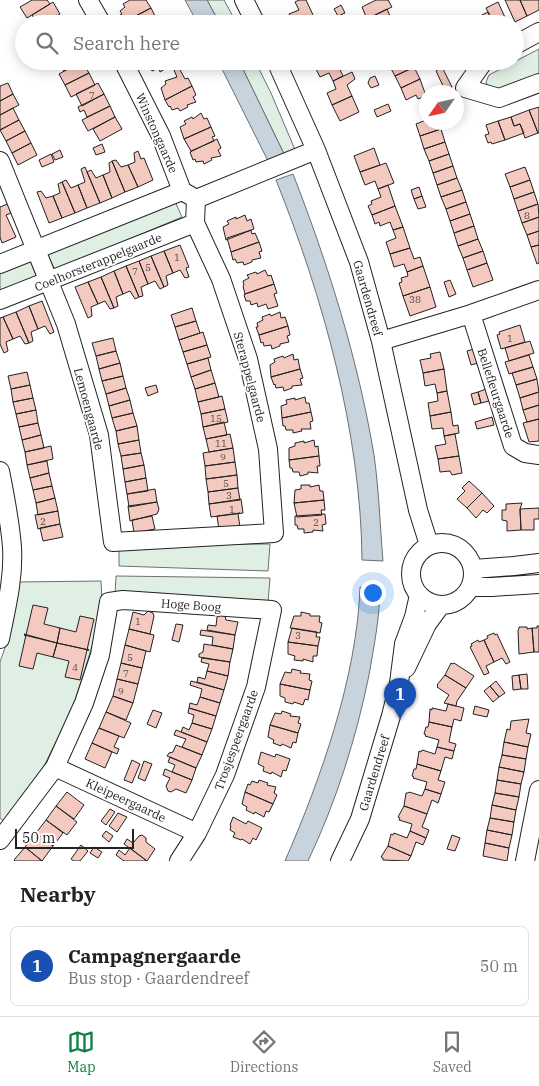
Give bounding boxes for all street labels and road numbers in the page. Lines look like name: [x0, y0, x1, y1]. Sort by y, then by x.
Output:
street label: Winstongaarde: [133, 91, 181, 175]
street label: Coelhorsterappelgaarde: [32, 230, 164, 294]
street label: Gaardendreef: [350, 258, 386, 338]
street label: Sterappelgaarde: [231, 330, 269, 424]
street label: Bellefleurgaarde: [474, 346, 518, 440]
street label: Lemoengaarde: [71, 366, 107, 452]
street label: Hoge Boog: [160, 595, 222, 615]
street label: Trosjespeergaarde: [211, 688, 261, 792]
street label: Gaardendreef: [355, 733, 393, 813]
street label: Kleipeergaarde: [84, 775, 168, 825]

